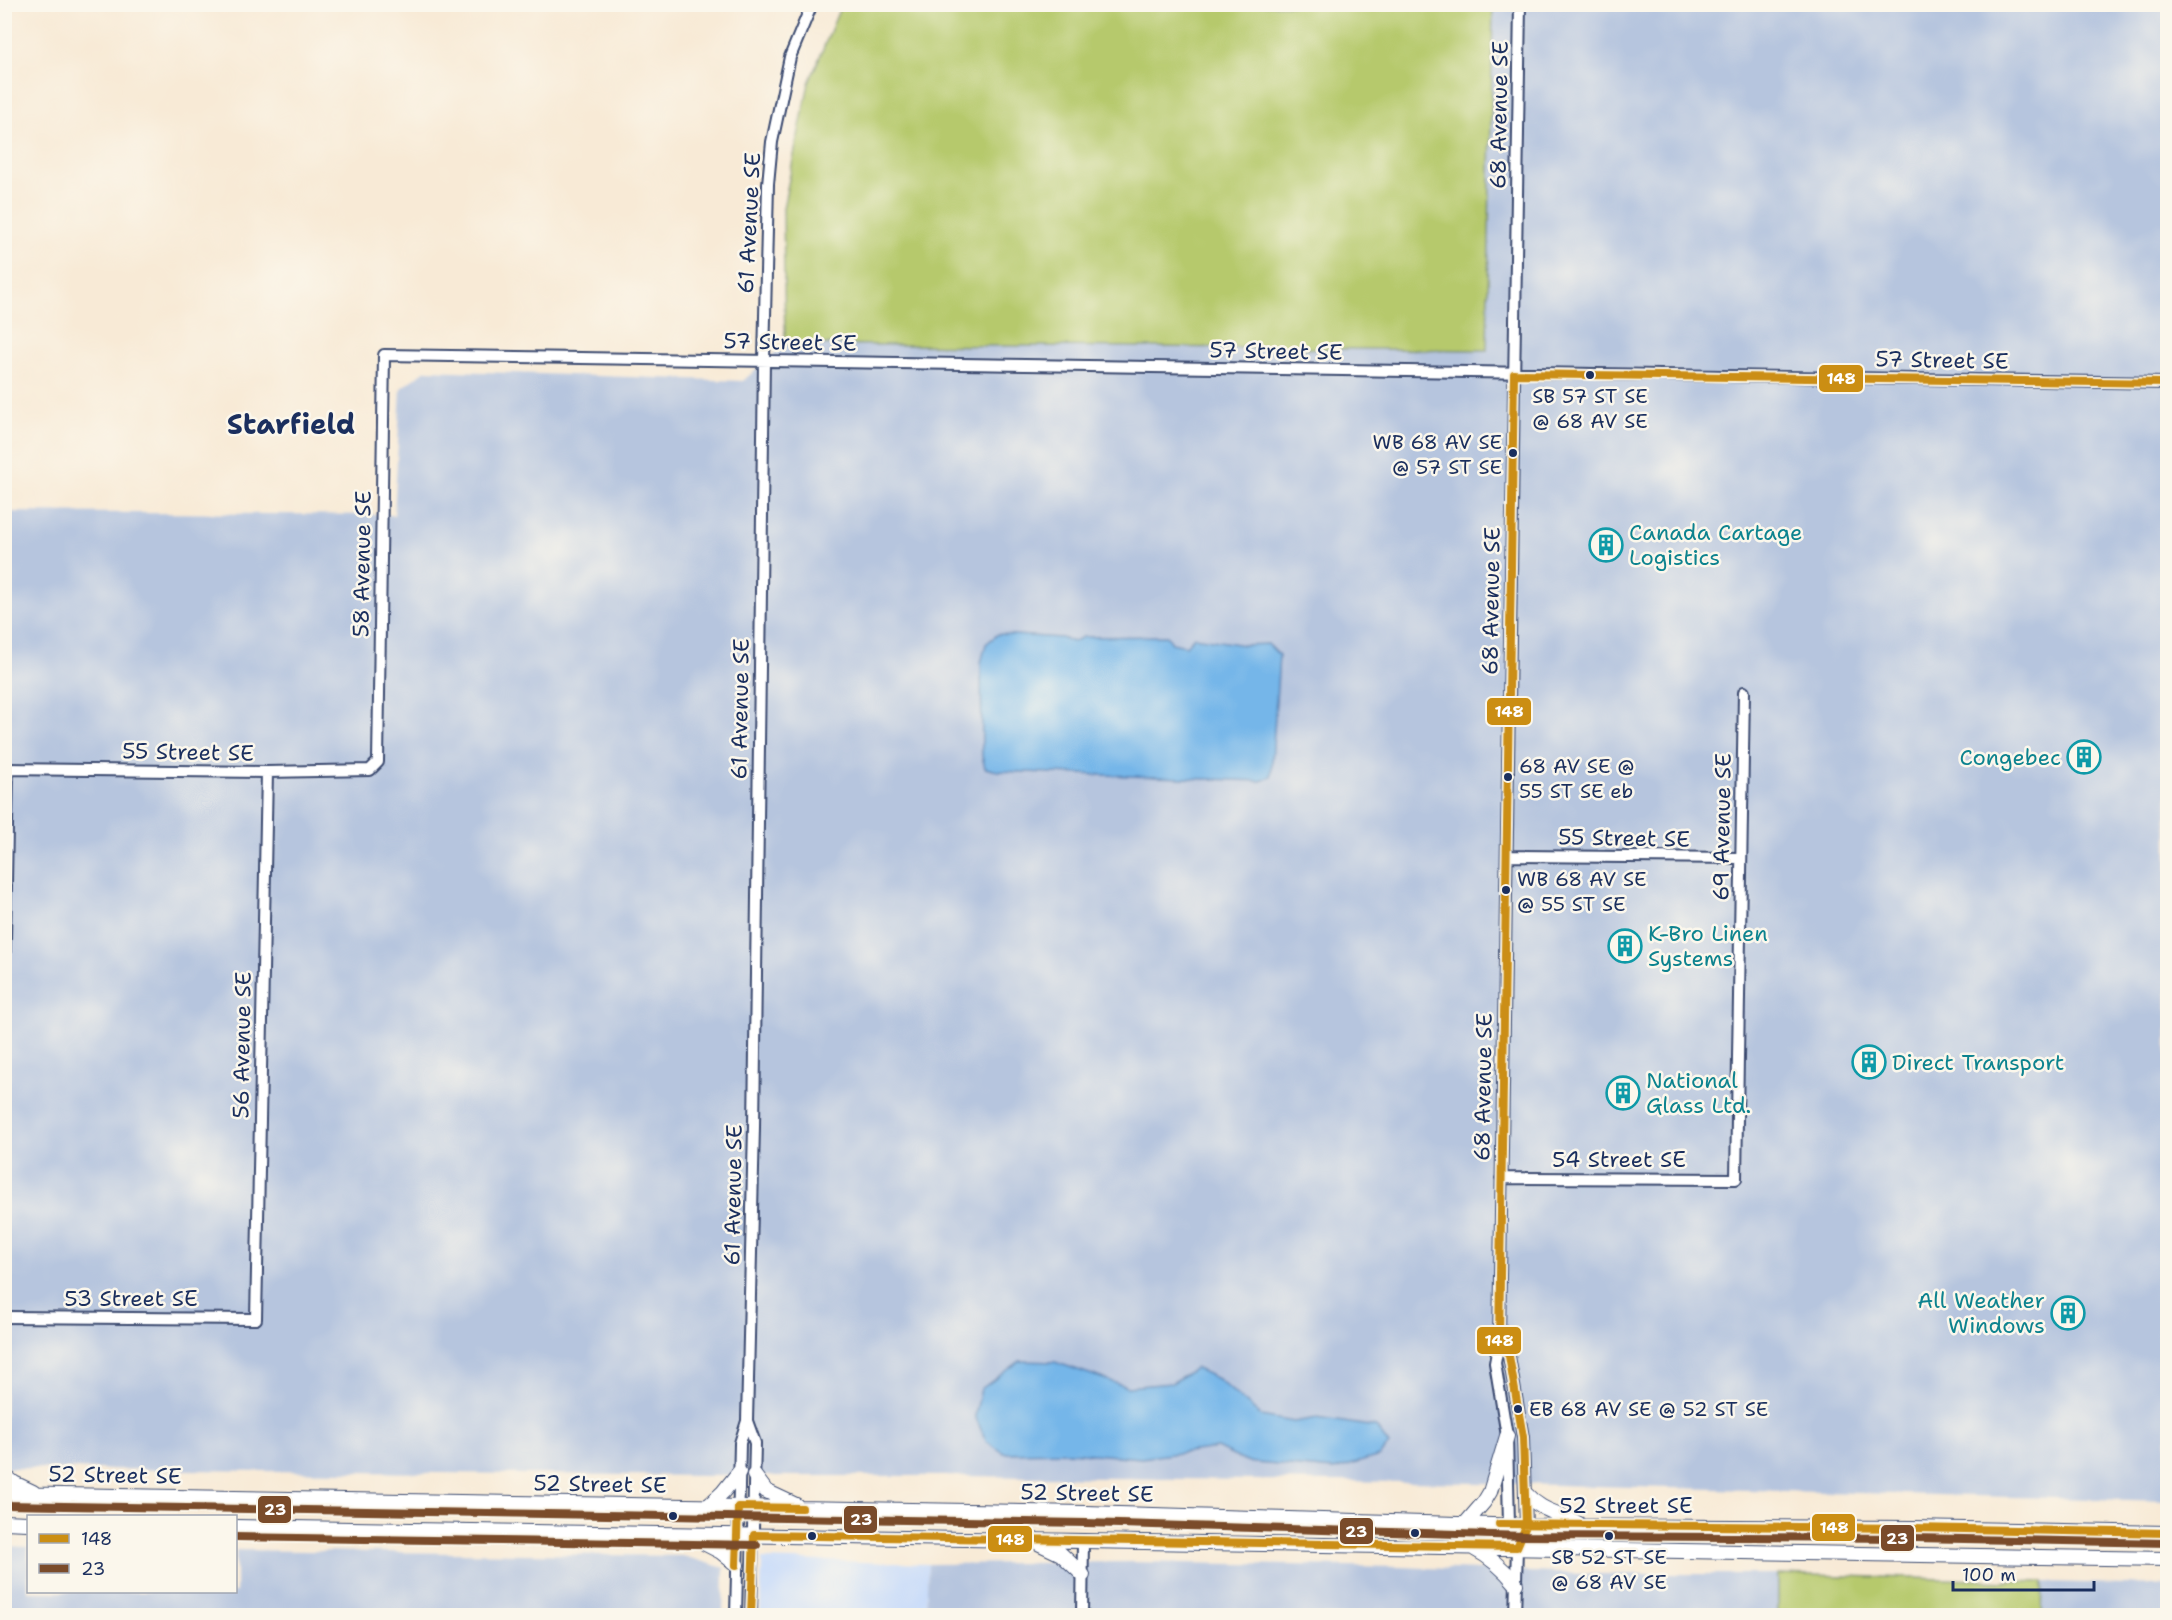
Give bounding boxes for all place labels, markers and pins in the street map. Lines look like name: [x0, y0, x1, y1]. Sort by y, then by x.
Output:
marker: SB 57 ST SE @ 68 AV SE: [1584, 369, 1596, 381]
place label: SB 57 ST SE @ 68 AV SE: [1532, 383, 1648, 434]
place label: WB 68 AV SE @ 57 ST SE: [1373, 429, 1502, 480]
marker: WB 68 AV SE @ 57 ST SE: [1507, 447, 1519, 459]
place label: Canada Cartage Logistics: [1629, 518, 1803, 572]
building icon: Canada Cartage Logistics: [1588, 527, 1624, 563]
building icon: Congebec: [2066, 739, 2102, 775]
place label: Congebec: [1960, 743, 2061, 772]
place label: 68 AV SE @ 55 ST SE eb: [1519, 753, 1635, 804]
marker: 68 AV SE @ 55 ST SE eb: [1502, 771, 1514, 783]
place label: WB 68 AV SE @ 55 ST SE: [1517, 866, 1646, 917]
marker: WB 68 AV SE @ 55 ST SE: [1500, 884, 1512, 896]
place label: K-Bro Linen Systems: [1648, 919, 1768, 973]
building icon: K-Bro Linen Systems: [1607, 928, 1643, 964]
building icon: Direct Transport: [1851, 1044, 1887, 1080]
place label: Direct Transport: [1892, 1048, 2064, 1077]
place label: National Glass Ltd.: [1646, 1066, 1751, 1120]
building icon: National Glass Ltd.: [1605, 1075, 1641, 1111]
place label: All Weather Windows: [1917, 1286, 2045, 1340]
building icon: All Weather Windows: [2050, 1295, 2086, 1331]
place label: EB 68 AV SE @ 52 ST SE: [1529, 1396, 1768, 1422]
marker: EB 68 AV SE @ 52 ST SE: [1512, 1403, 1524, 1415]
unlabelled marker: [667, 1510, 679, 1522]
unlabelled marker: [1409, 1527, 1421, 1539]
unlabelled marker: [806, 1530, 818, 1542]
marker: SB 52 ST SE @ 68 AV SE: [1603, 1530, 1615, 1542]
place label: SB 52 ST SE @ 68 AV SE: [1551, 1544, 1667, 1595]

